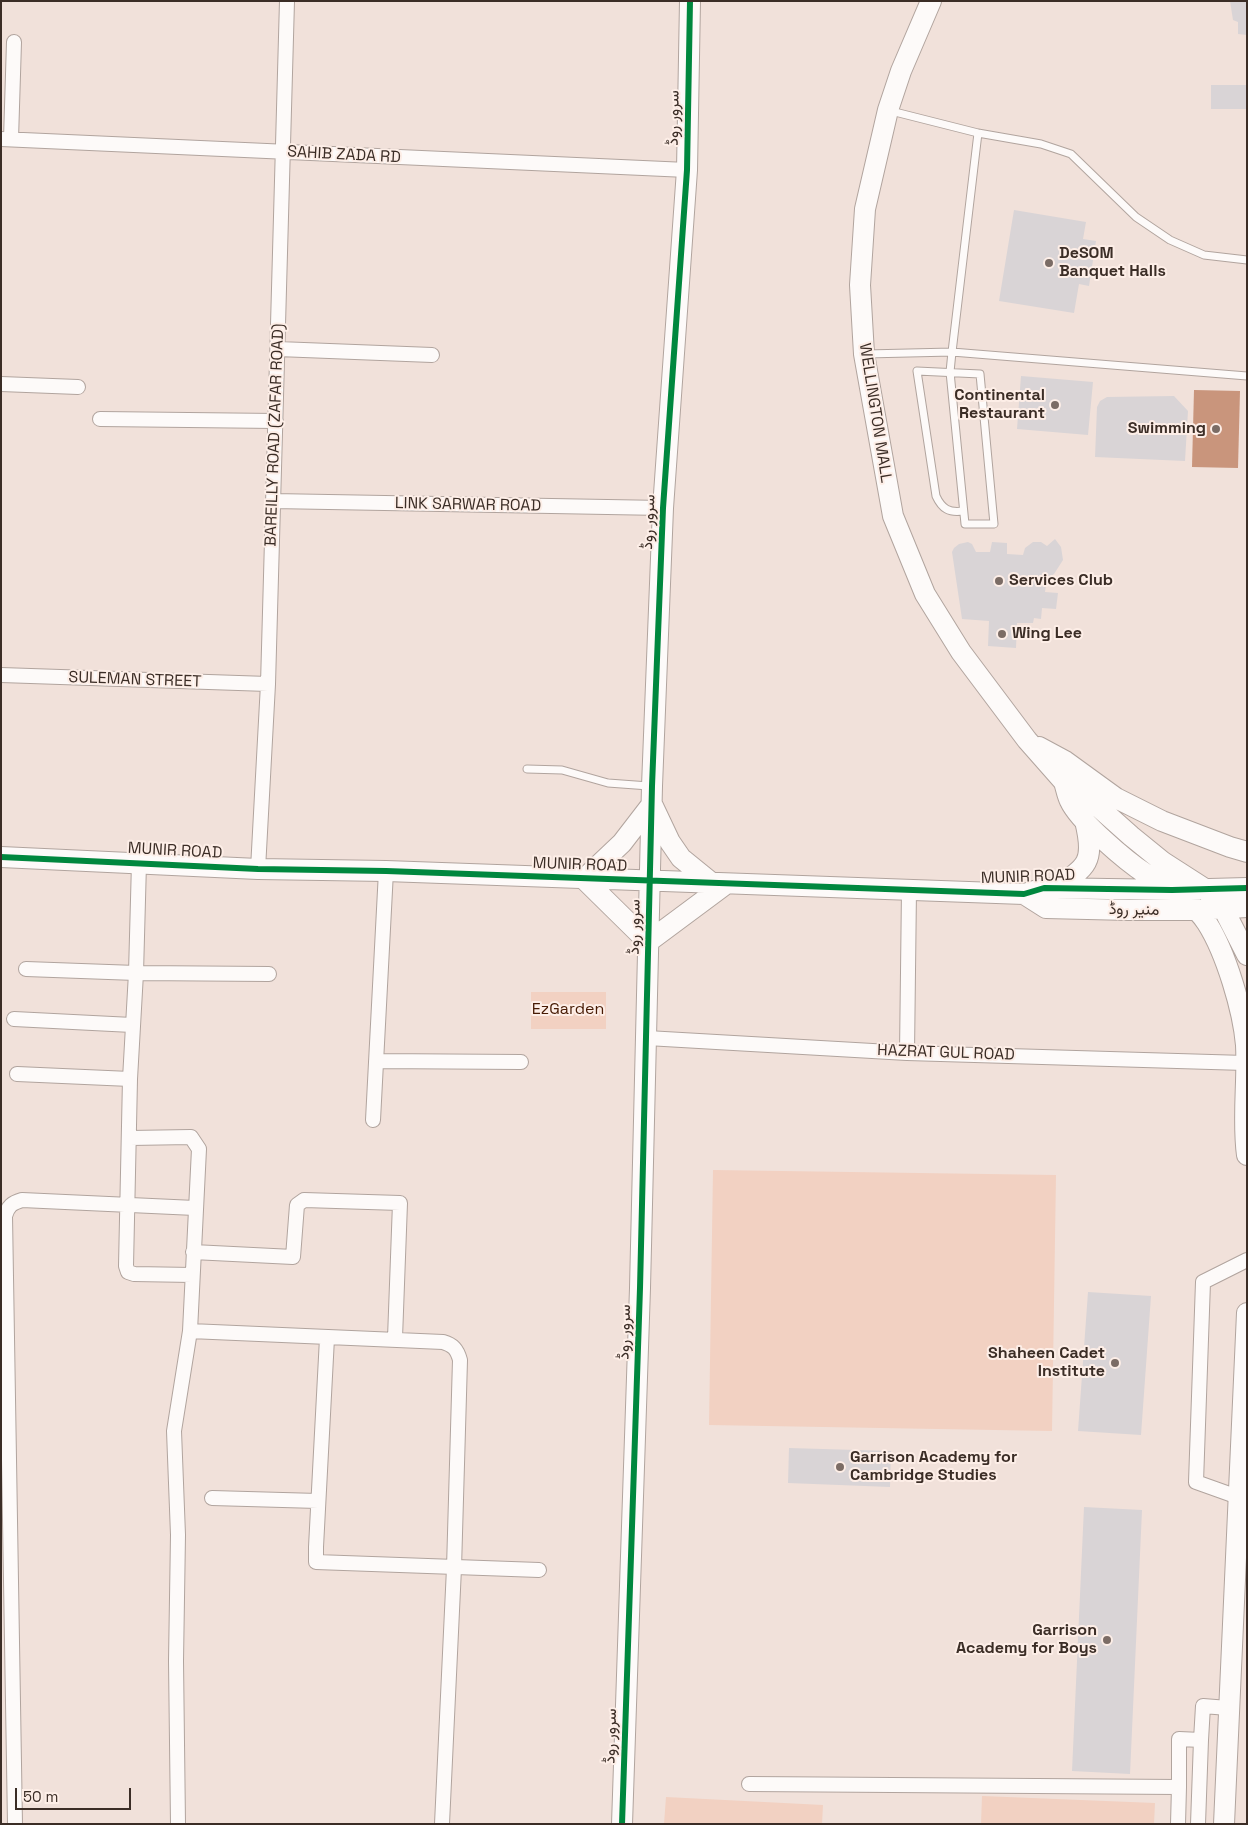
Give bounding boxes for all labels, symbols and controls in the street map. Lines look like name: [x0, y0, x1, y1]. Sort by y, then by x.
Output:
street label: سرور روڈ: [664, 90, 684, 146]
street label: SAHIB ZADA RD: [287, 142, 401, 168]
place label: DeSOM Banquet Halls: [1059, 244, 1166, 282]
marker: DeSOM Banquet Halls: [1043, 257, 1055, 269]
street label: BAREILLY ROAD (ZAFAR ROAD): [262, 323, 288, 547]
street label: WELLINGTON MALL: [854, 342, 896, 484]
place label: Continental Restaurant: [954, 386, 1045, 424]
marker: Continental Restaurant: [1049, 399, 1061, 411]
place label: Swimming: [1128, 419, 1206, 439]
marker: Swimming: [1210, 423, 1222, 435]
street label: LINK SARWAR ROAD: [395, 494, 541, 516]
street label: سرور روڈ: [638, 494, 660, 550]
place label: Services Club: [1009, 571, 1113, 591]
marker: Services Club: [993, 575, 1005, 587]
place label: Wing Lee: [1012, 624, 1082, 644]
marker: Wing Lee: [996, 628, 1008, 640]
street label: SULEMAN STREET: [68, 668, 202, 692]
street label: MUNIR ROAD: [127, 839, 223, 863]
street label: MUNIR ROAD: [532, 854, 628, 876]
street label: MUNIR ROAD: [980, 866, 1076, 888]
street label: سرور روڈ: [625, 899, 645, 955]
street label: منیر روڈ: [1109, 900, 1159, 920]
park label: EzGarden: [532, 1000, 604, 1020]
street label: HAZRAT GUL ROAD: [877, 1041, 1015, 1065]
street label: سرور روڈ: [614, 1304, 636, 1360]
place label: Shaheen Cadet Institute: [988, 1344, 1105, 1382]
marker: Shaheen Cadet Institute: [1109, 1357, 1121, 1369]
place label: Garrison Academy for Cambridge Studies: [850, 1448, 1017, 1486]
marker: Garrison Academy for Cambridge Studies: [834, 1461, 846, 1473]
place label: Garrison Academy for Boys: [956, 1621, 1097, 1659]
marker: Garrison Academy for Boys: [1101, 1634, 1113, 1646]
street label: سرور روڈ: [600, 1708, 622, 1764]
scale bar: [18, 1778, 134, 1810]
text: 50 m: [23, 1787, 58, 1806]

